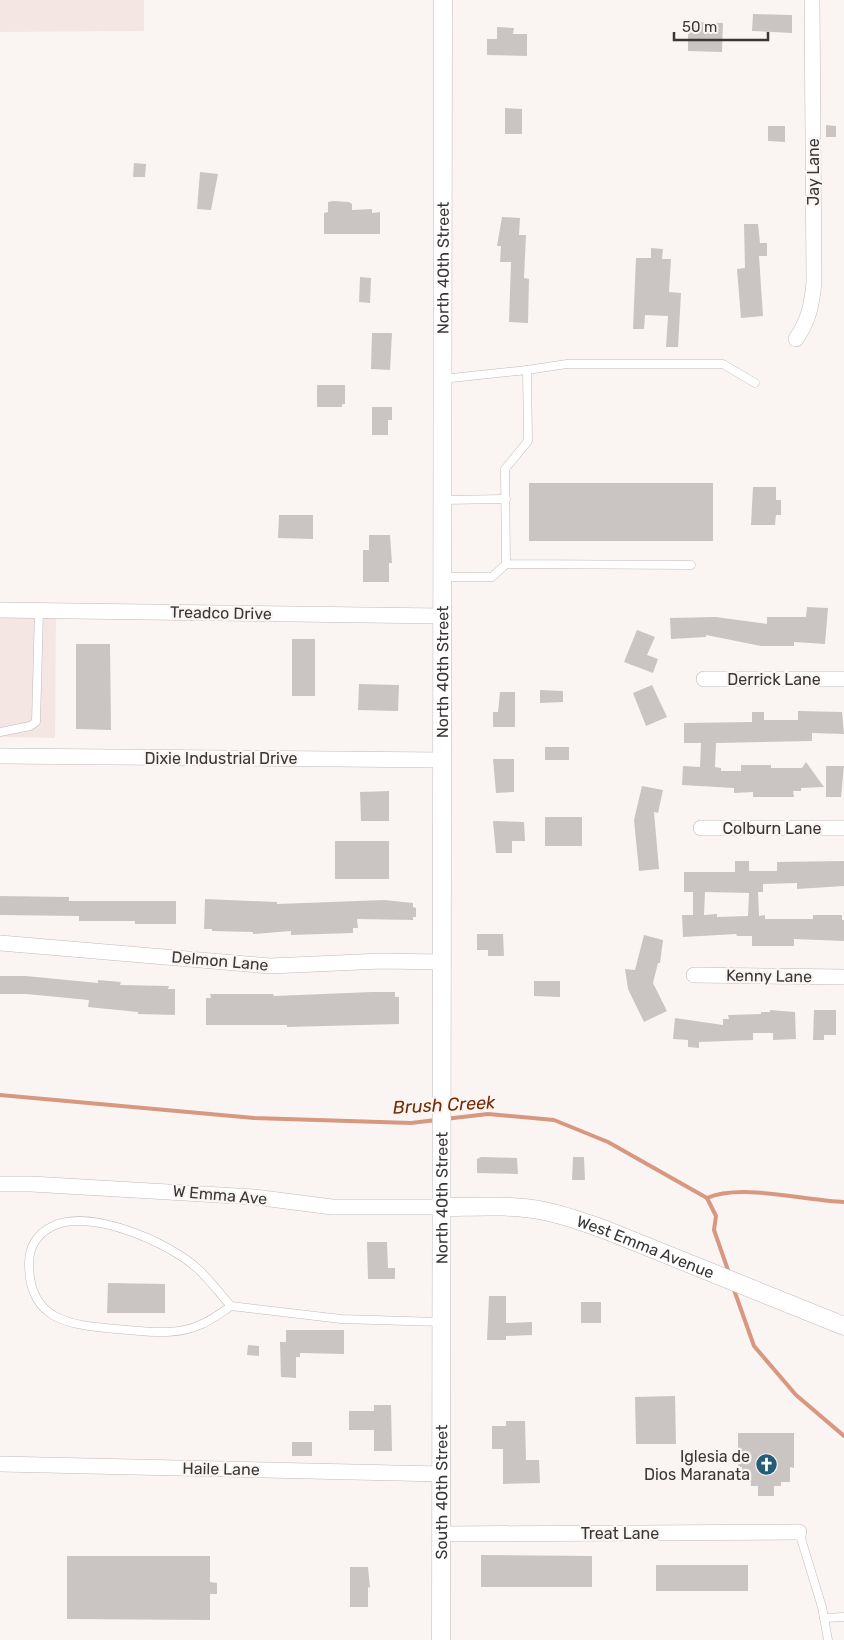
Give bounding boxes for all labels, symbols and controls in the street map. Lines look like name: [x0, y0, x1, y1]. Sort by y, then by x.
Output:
scale bar: [674, 10, 768, 42]
text: 50 m: [682, 18, 717, 36]
street label: Jay Lane: [804, 138, 823, 206]
street label: North 40th Street: [433, 202, 452, 334]
street label: Treadco Drive: [170, 603, 272, 623]
street label: North 40th Street: [433, 606, 452, 738]
street label: Derrick Lane: [727, 670, 821, 689]
street label: Dixie Industrial Drive: [145, 749, 298, 768]
street label: Colburn Lane: [722, 819, 822, 838]
street label: Delmon Lane: [171, 947, 269, 975]
street label: Kenny Lane: [726, 966, 812, 986]
water label: Brush Creek: [392, 1091, 496, 1119]
street label: North 40th Street: [432, 1132, 451, 1264]
street label: W Emma Ave: [172, 1181, 268, 1209]
street label: West Emma Avenue: [574, 1211, 717, 1282]
street label: South 40th Street: [432, 1424, 451, 1560]
place label: Iglesia de Dios Maranata: [644, 1447, 750, 1484]
church icon: Iglesia de Dios Maranata: [754, 1453, 778, 1477]
street label: Haile Lane: [182, 1459, 260, 1479]
street label: Treat Lane: [581, 1524, 659, 1543]

